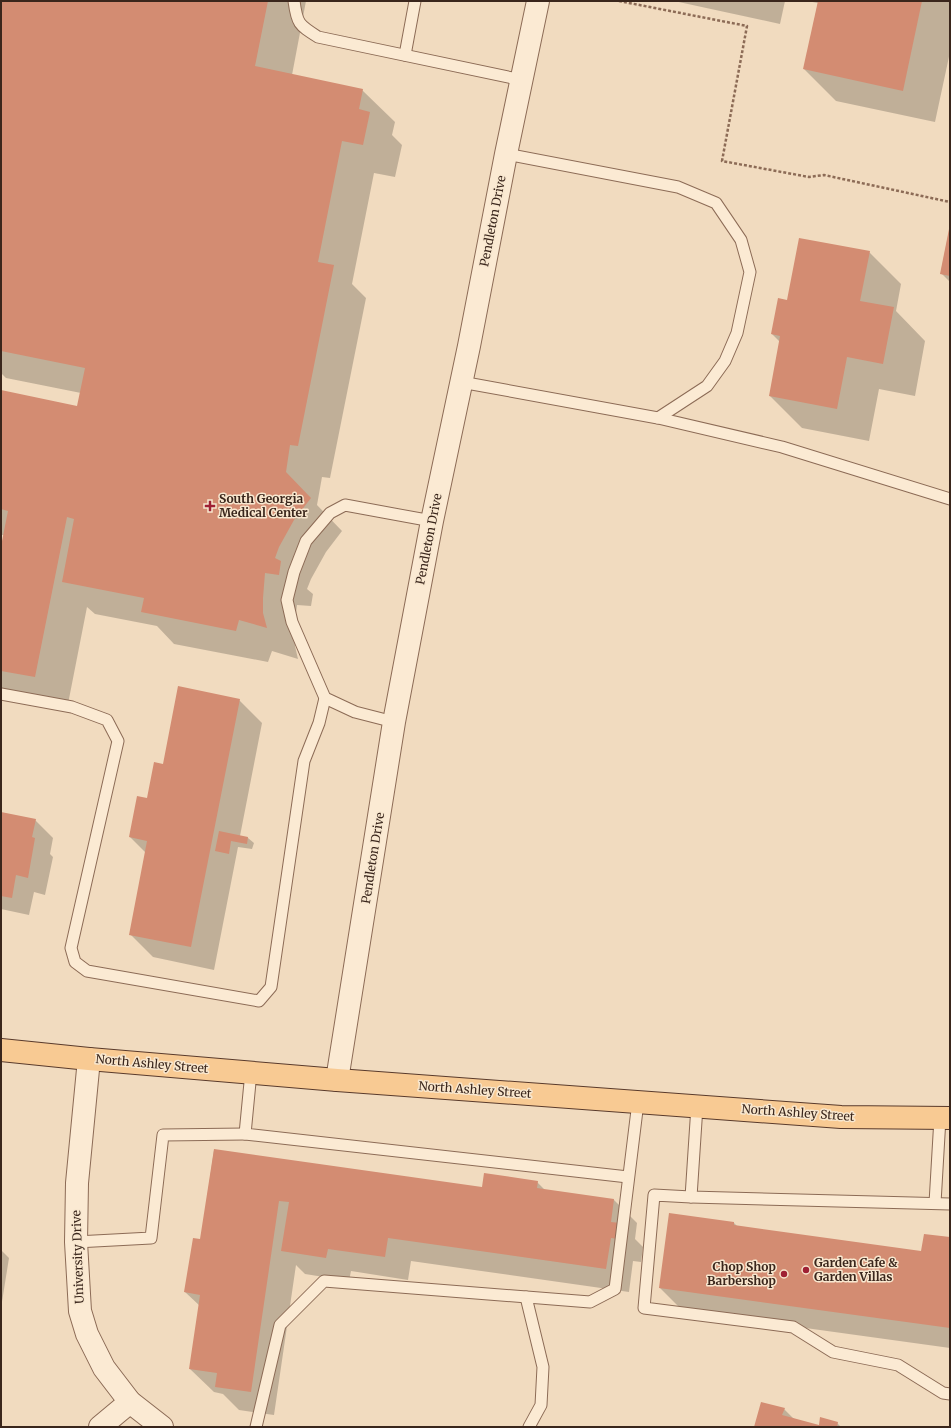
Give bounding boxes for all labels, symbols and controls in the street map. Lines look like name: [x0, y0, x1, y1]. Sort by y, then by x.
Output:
street label: Pendleton Drive: [476, 174, 509, 268]
place label: South Georgia Medical Center: [219, 491, 308, 520]
street label: Pendleton Drive: [412, 492, 445, 586]
marker: South Georgia Medical Center: [204, 500, 216, 512]
street label: Pendleton Drive: [358, 811, 387, 905]
street label: North Ashley Street: [95, 1051, 209, 1076]
street label: North Ashley Street: [418, 1078, 532, 1101]
street label: North Ashley Street: [741, 1101, 855, 1124]
street label: University Drive: [68, 1210, 87, 1304]
place label: Garden Cafe & Garden Villas: [814, 1255, 897, 1284]
place label: Chop Shop Barbershop: [707, 1259, 776, 1288]
marker: Garden Cafe & Garden Villas: [801, 1265, 811, 1275]
marker: Chop Shop Barbershop: [779, 1269, 789, 1279]

